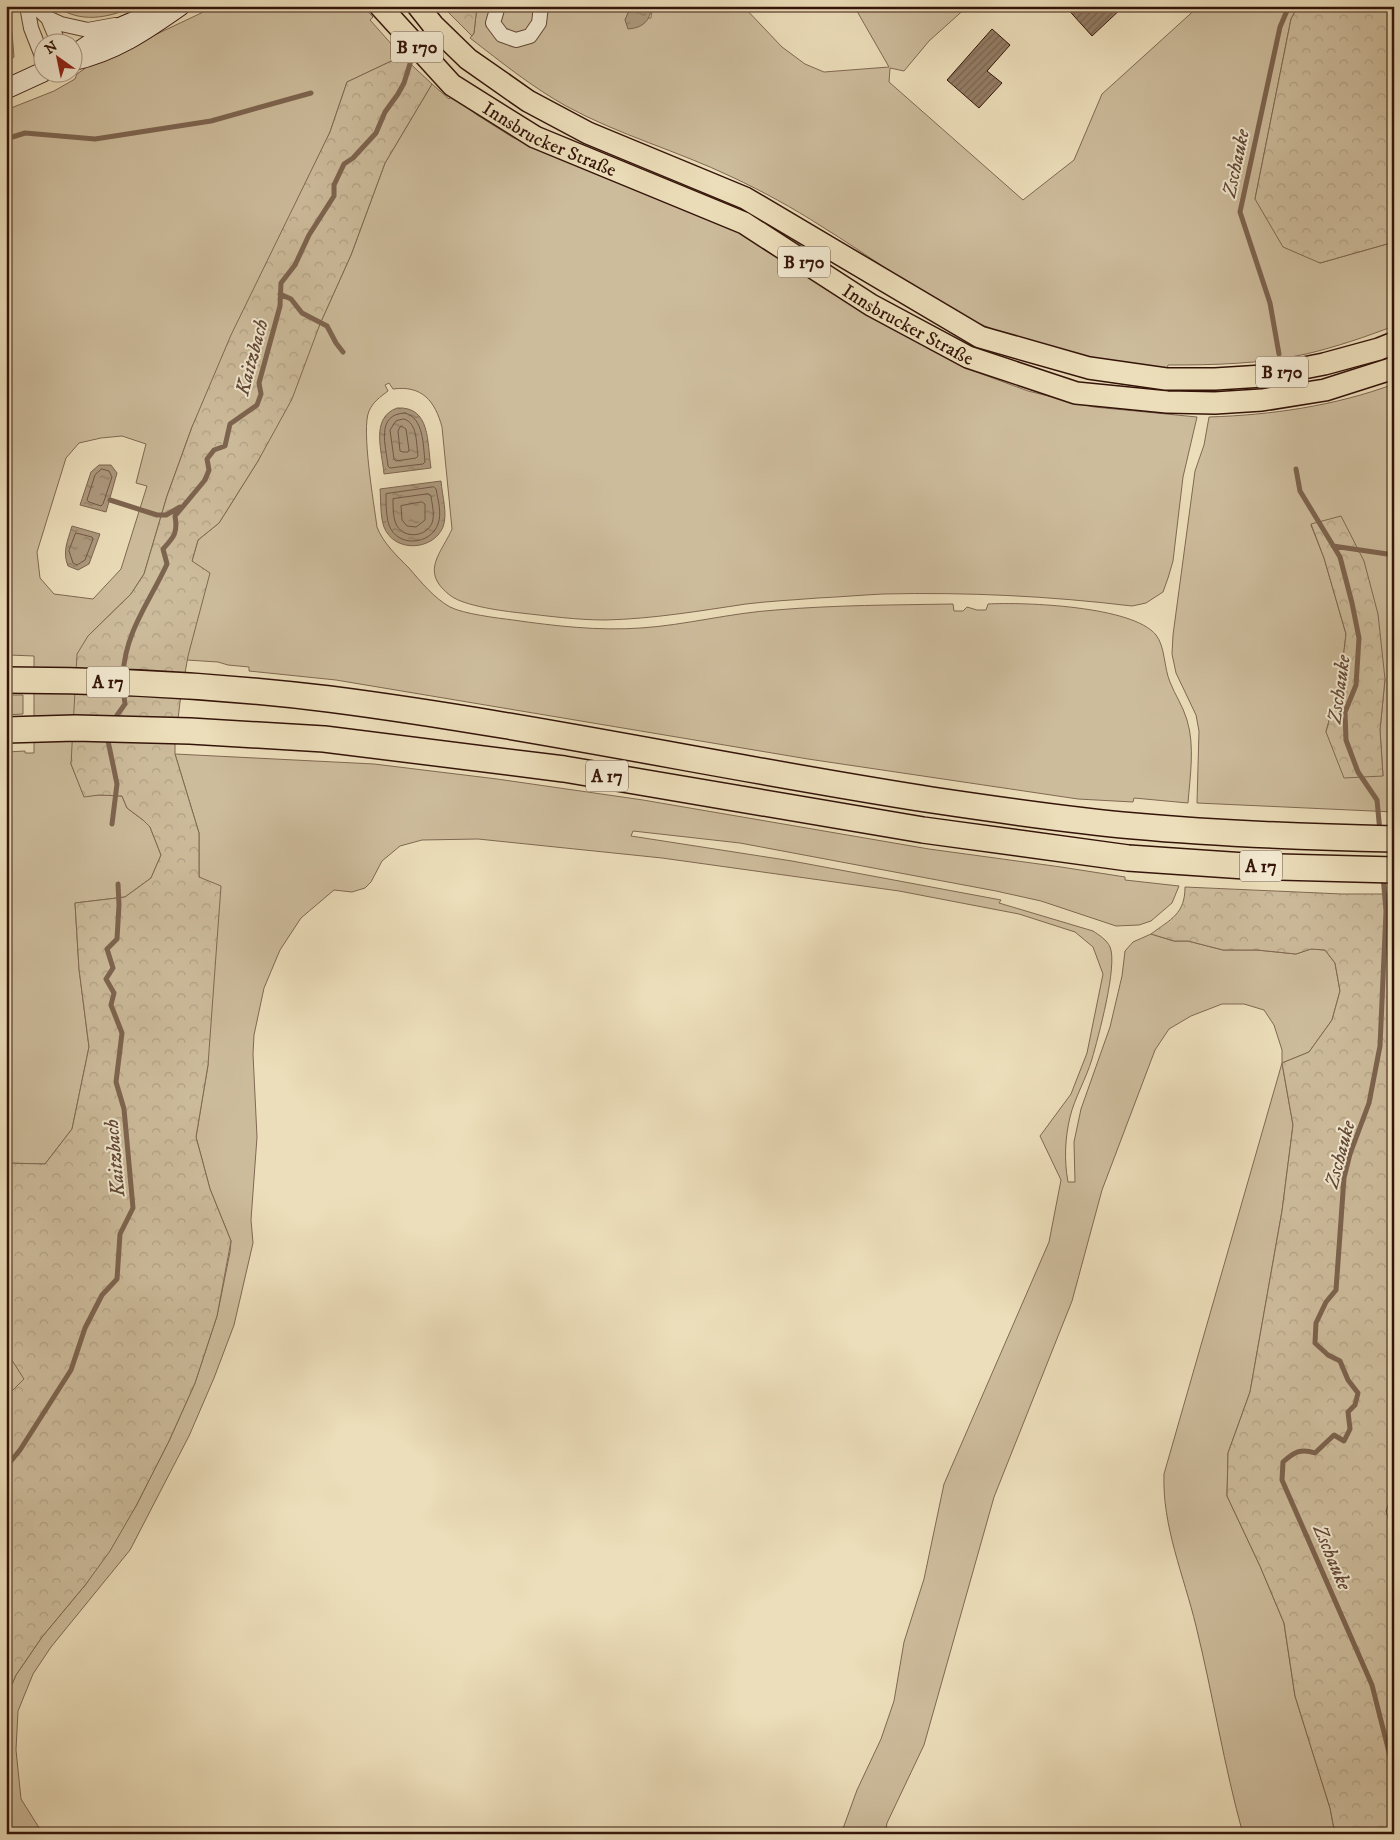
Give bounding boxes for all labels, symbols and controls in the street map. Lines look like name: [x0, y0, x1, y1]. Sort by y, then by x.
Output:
north arrow: [32, 32, 82, 82]
road number: B 170: [391, 32, 443, 62]
text: N: [42, 37, 62, 59]
street label: Innsbrucker Straße: [478, 97, 620, 182]
water label: Zschauke: [1217, 126, 1256, 200]
road number: B 170: [778, 246, 830, 278]
street label: Innsbrucker Straße: [838, 280, 976, 371]
water label: Kaitzbach: [230, 317, 275, 399]
road number: B 170: [1256, 357, 1308, 388]
water label: Zschauke: [1322, 652, 1357, 726]
road number: A 17: [87, 666, 129, 698]
road number: A 17: [586, 760, 628, 791]
road number: A 17: [1240, 850, 1282, 881]
water label: Zschauke: [1319, 1117, 1362, 1192]
water label: Kaitzbach: [100, 1118, 131, 1199]
water label: Zschauke: [1306, 1520, 1357, 1595]

